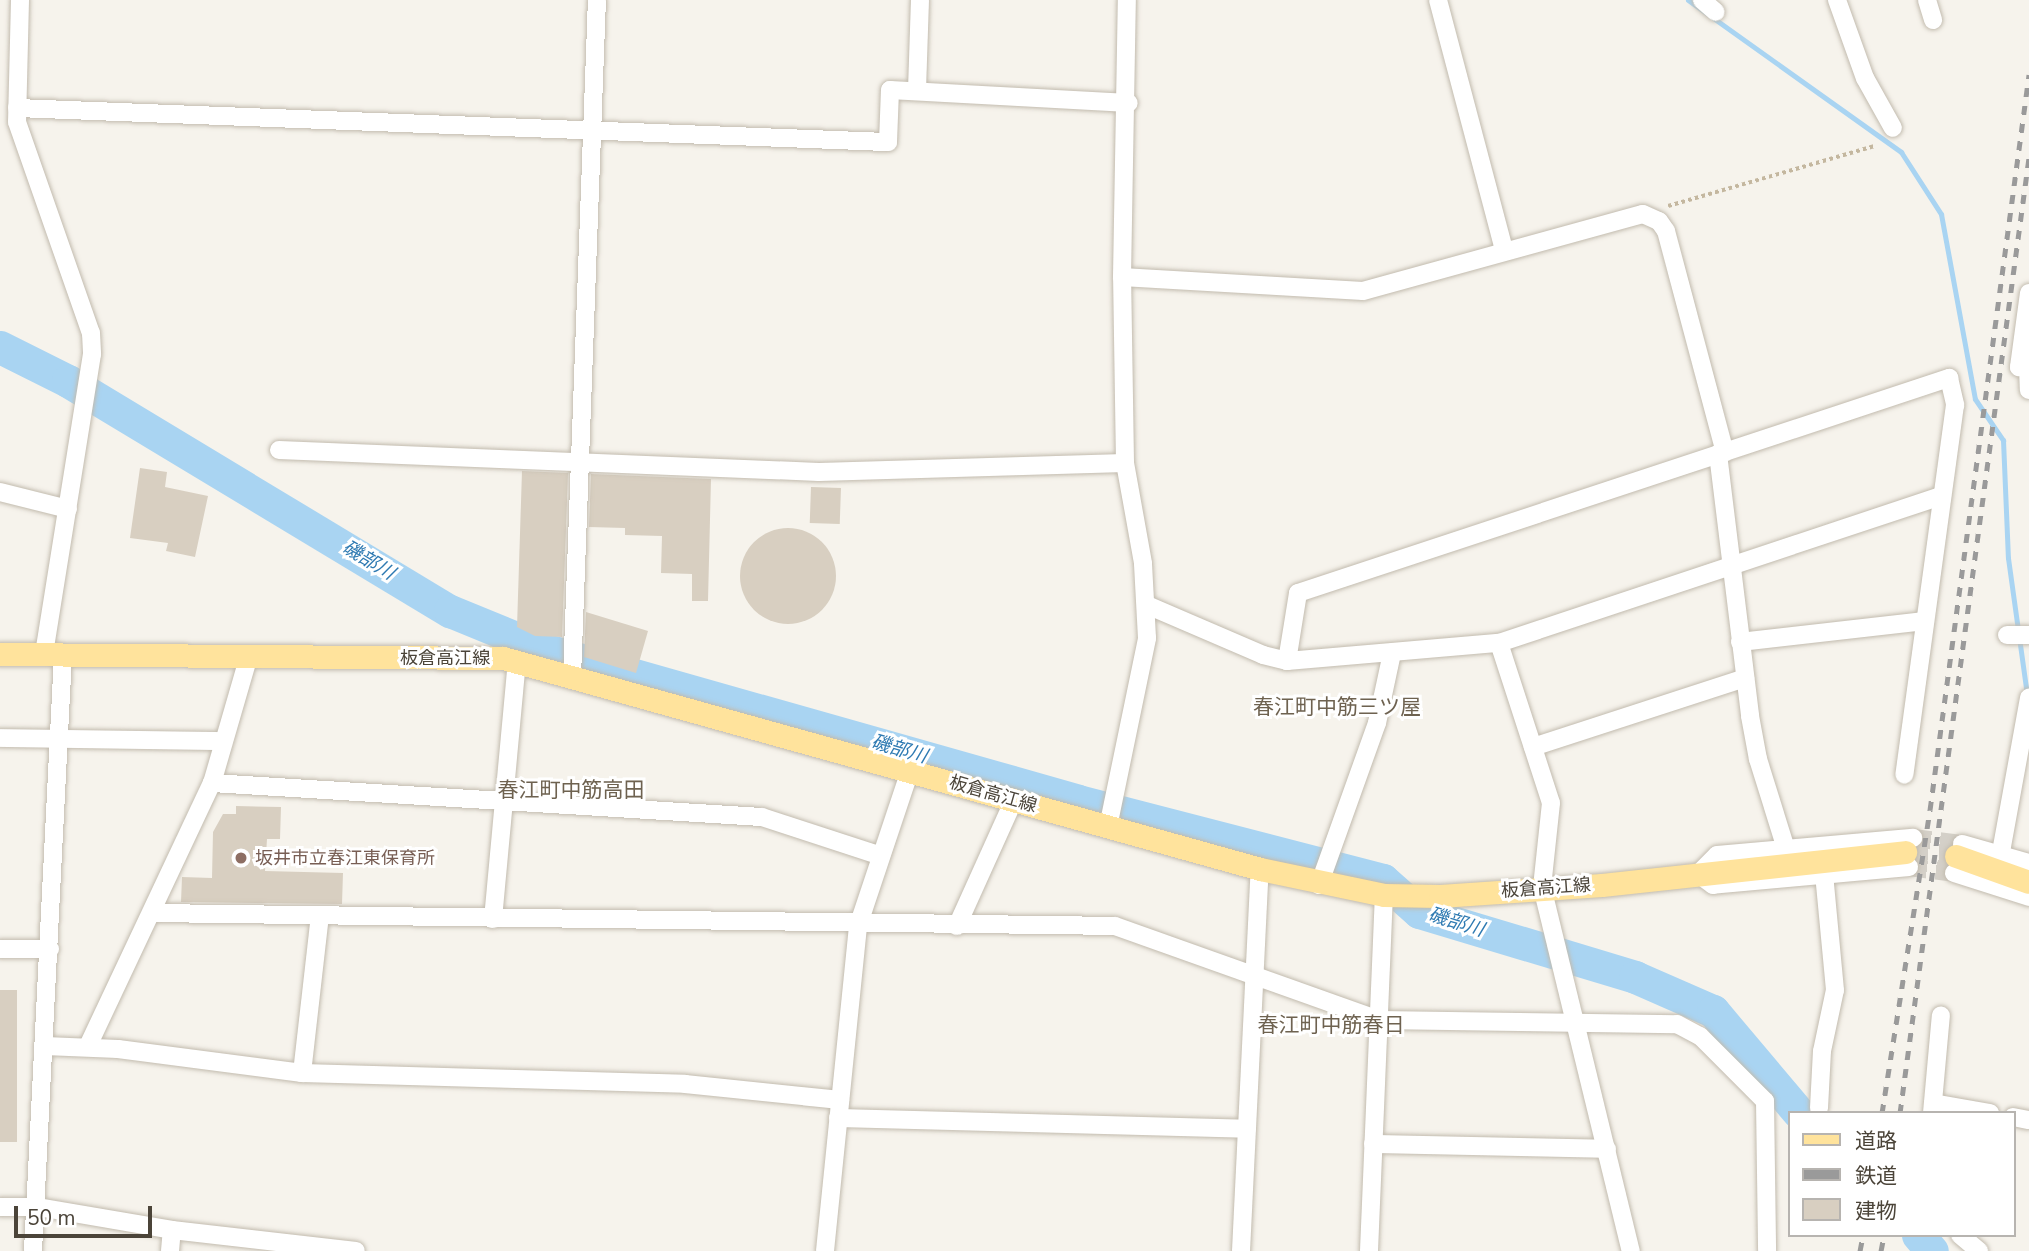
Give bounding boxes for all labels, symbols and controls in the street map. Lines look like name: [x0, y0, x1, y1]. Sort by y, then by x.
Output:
water label: 磯部川: [338, 537, 398, 585]
street label: 板倉高江線: [400, 647, 490, 669]
district label: 春江町中筋三ツ屋: [1253, 694, 1421, 720]
water label: 磯部川: [868, 731, 930, 769]
street label: 板倉高江線: [947, 771, 1039, 817]
district label: 春江町中筋高田: [498, 777, 644, 803]
place label: 坂井市立春江東保育所: [255, 847, 435, 869]
marker: 坂井市立春江東保育所: [233, 850, 249, 866]
street label: 板倉高江線: [1500, 874, 1592, 902]
water label: 磯部川: [1425, 904, 1487, 942]
district label: 春江町中筋春日: [1258, 1012, 1404, 1038]
legend: [1787, 1111, 2015, 1237]
text: 道路: [1855, 1127, 1897, 1155]
text: 鉄道: [1855, 1162, 1897, 1190]
scale bar: [18, 1192, 156, 1236]
text: 建物: [1855, 1197, 1897, 1225]
text: 50 m: [27, 1204, 76, 1232]

